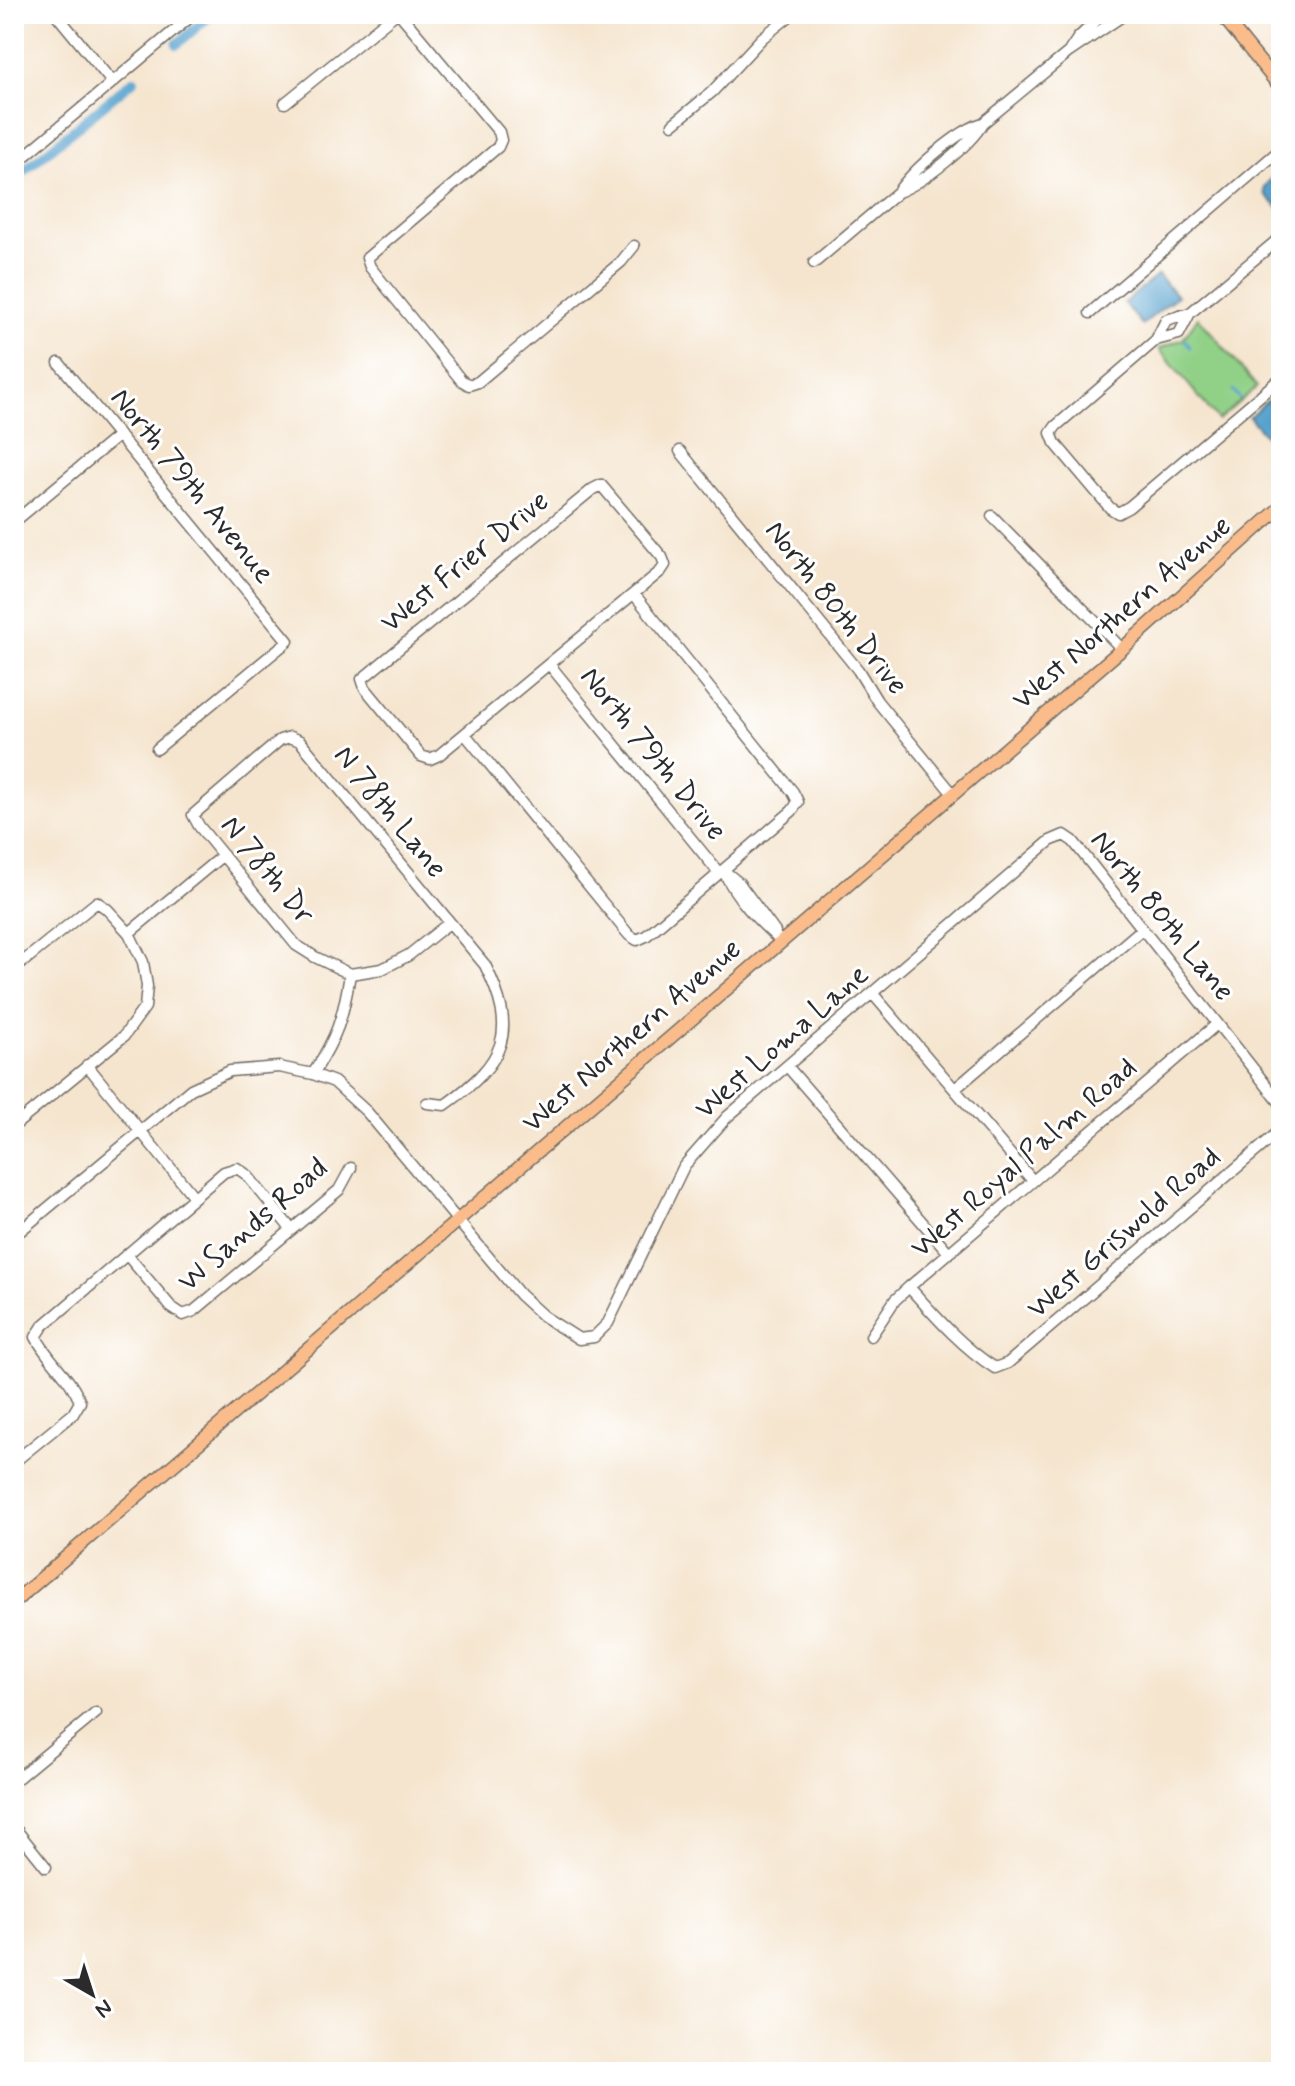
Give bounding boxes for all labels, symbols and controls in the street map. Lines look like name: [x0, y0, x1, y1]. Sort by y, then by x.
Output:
street label: North 79th Avenue: [101, 380, 283, 592]
street label: West Frier Drive: [373, 482, 557, 642]
street label: West Northern Avenue: [1004, 507, 1240, 719]
street label: North 80th Drive: [756, 513, 916, 703]
street label: North 79th Drive: [571, 659, 735, 849]
street label: N 78th Lane: [324, 737, 456, 887]
street label: N 78th Dr: [211, 808, 323, 933]
street label: North 80th Lane: [1081, 822, 1243, 1010]
street label: West Northern Avenue: [514, 930, 750, 1142]
street label: West Loma Lane: [687, 956, 877, 1128]
street label: West Royal Palm Road: [903, 1049, 1145, 1267]
street label: West Griswold Road: [1019, 1138, 1229, 1328]
street label: W Sands Road: [170, 1149, 336, 1301]
north arrow: [52, 1954, 132, 2034]
text: N: [89, 1992, 118, 2023]

